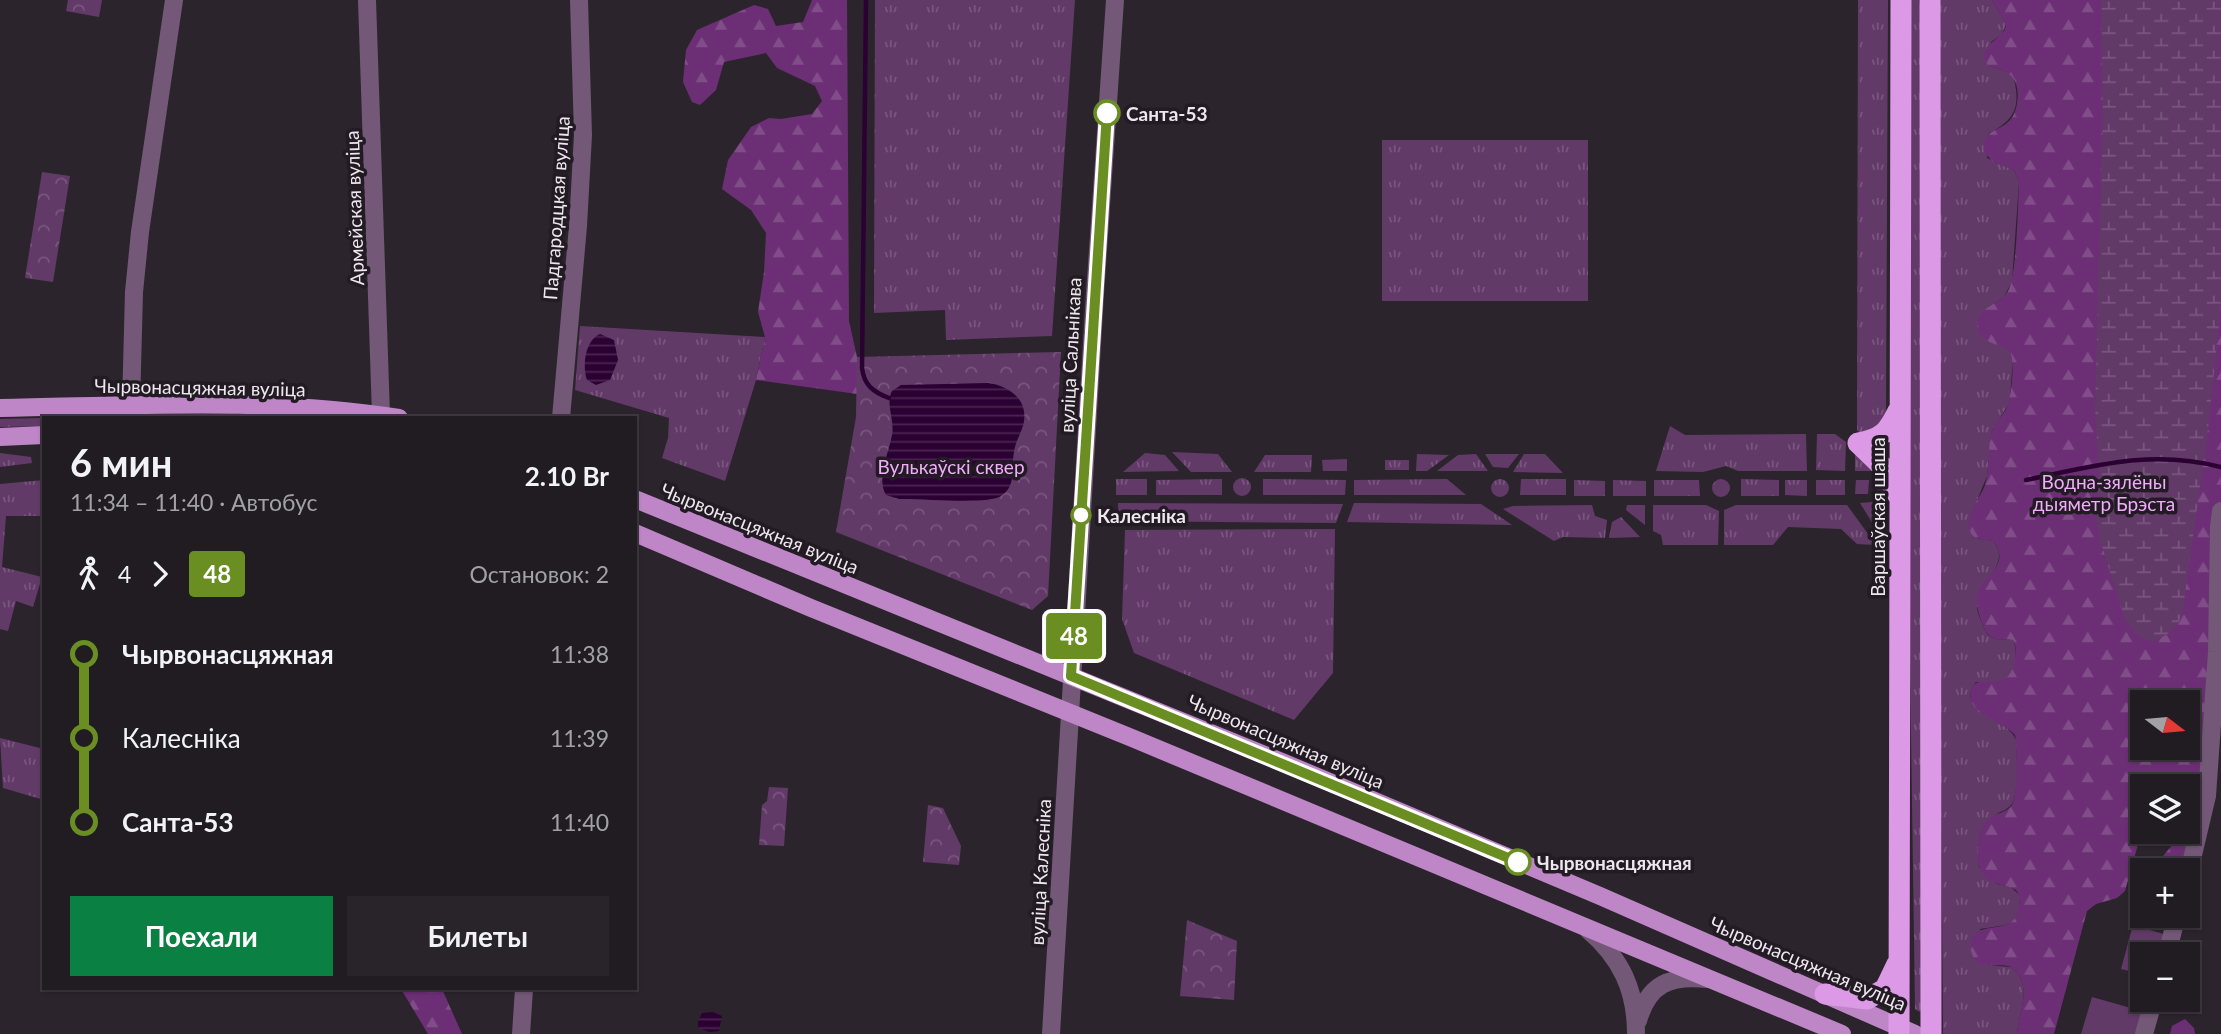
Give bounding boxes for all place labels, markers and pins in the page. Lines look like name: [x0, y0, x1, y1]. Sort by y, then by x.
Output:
marker: Санта-53: [1094, 100, 1120, 126]
place label: Санта-53: [1126, 102, 1208, 125]
place label: Калесніка: [1097, 504, 1186, 527]
marker: Калесніка: [1071, 505, 1091, 525]
marker: Чырвонасцяжная: [1505, 849, 1531, 875]
place label: Чырвонасцяжная: [1537, 851, 1692, 874]

